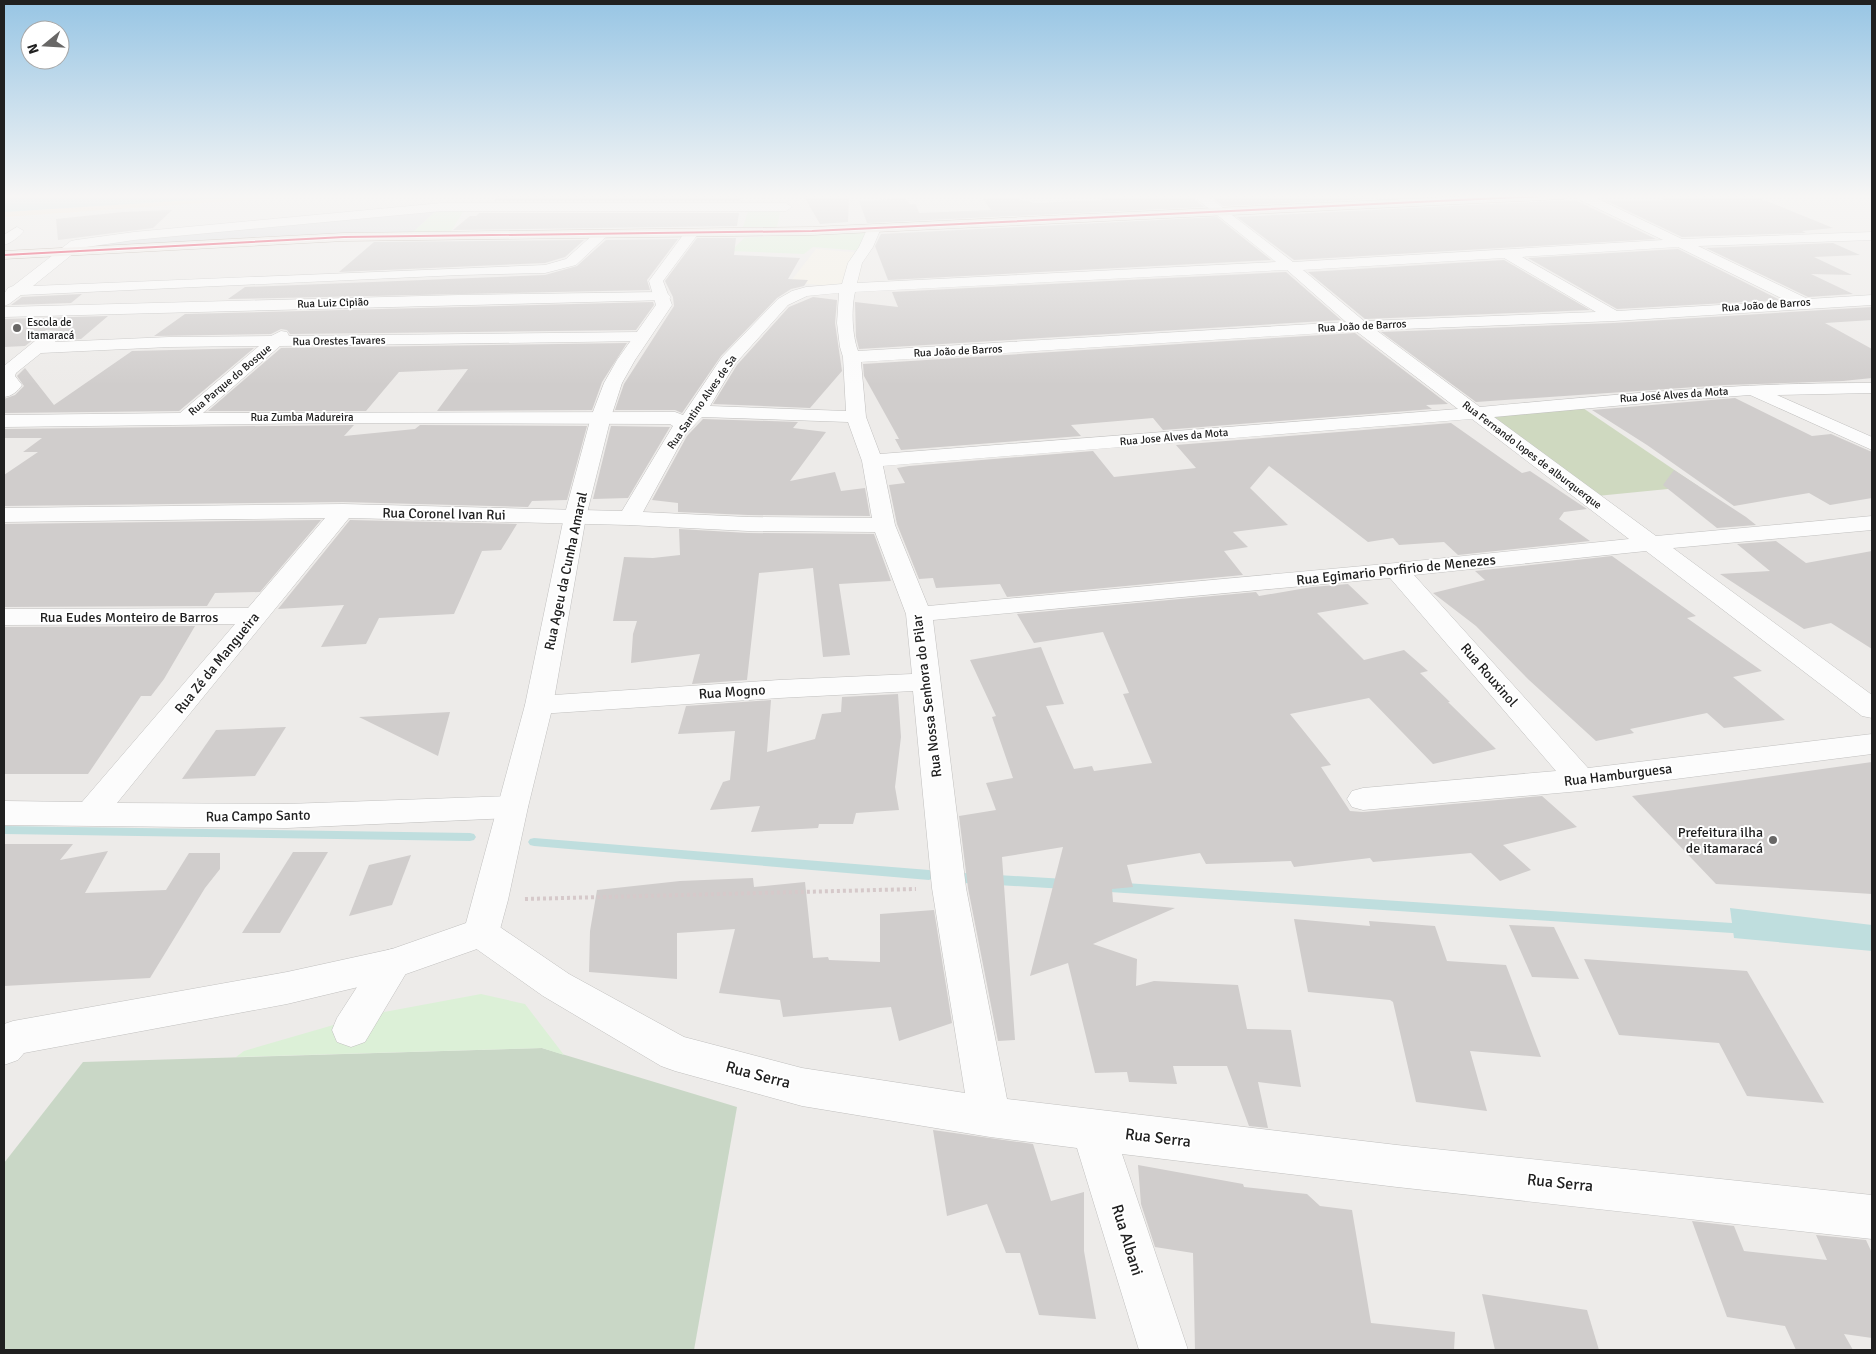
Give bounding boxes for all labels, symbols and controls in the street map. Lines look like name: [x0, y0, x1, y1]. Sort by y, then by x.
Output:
north arrow: [20, 20, 70, 70]
text: N: [24, 42, 43, 56]
street label: Rua Luiz Cipião: [297, 295, 369, 311]
street label: Rua João de Barros: [1721, 295, 1811, 315]
place label: Escola de Itamaracá: [27, 316, 75, 342]
street label: Rua João de Barros: [1317, 317, 1407, 335]
marker: Escola de Itamaracá: [11, 322, 23, 334]
street label: Rua Orestes Tavares: [292, 334, 386, 348]
street label: Rua Parque do Bosque: [186, 342, 274, 418]
street label: Rua João de Barros: [913, 342, 1003, 360]
street label: Rua Santino Alves de Sa: [665, 352, 740, 452]
street label: Rua José Alves da Mota: [1619, 385, 1729, 405]
street label: Rua Fernando lopes de alburquerque: [1460, 398, 1604, 512]
street label: Rua Zumba Madureira: [251, 411, 354, 424]
street label: Rua Jose Alves da Mota: [1119, 426, 1229, 448]
street label: Rua Ageu da Cunha Amaral: [541, 490, 591, 652]
street label: Rua Coronel Ivan Rui: [382, 504, 506, 524]
street label: Rua Egimario Porfirio de Menezes: [1295, 551, 1497, 589]
street label: Rua Eudes Monteiro de Barros: [40, 609, 218, 626]
street label: Rua Zé da Mangueira: [171, 609, 263, 717]
street label: Rua Nossa Senhora do Pilar: [908, 613, 945, 778]
street label: Rua Rouxinol: [1457, 640, 1521, 710]
street label: Rua Mogno: [698, 681, 766, 703]
street label: Rua Hamburguesa: [1563, 760, 1673, 790]
street label: Rua Campo Santo: [205, 807, 311, 825]
place label: Prefeitura ilha de itamaracá: [1678, 824, 1763, 857]
marker: Prefeitura ilha de itamaracá: [1767, 834, 1779, 846]
street label: Rua Serra: [723, 1057, 793, 1093]
street label: Rua Serra: [1124, 1124, 1192, 1152]
street label: Rua Serra: [1526, 1170, 1594, 1196]
street label: Rua Albani: [1107, 1202, 1147, 1278]

